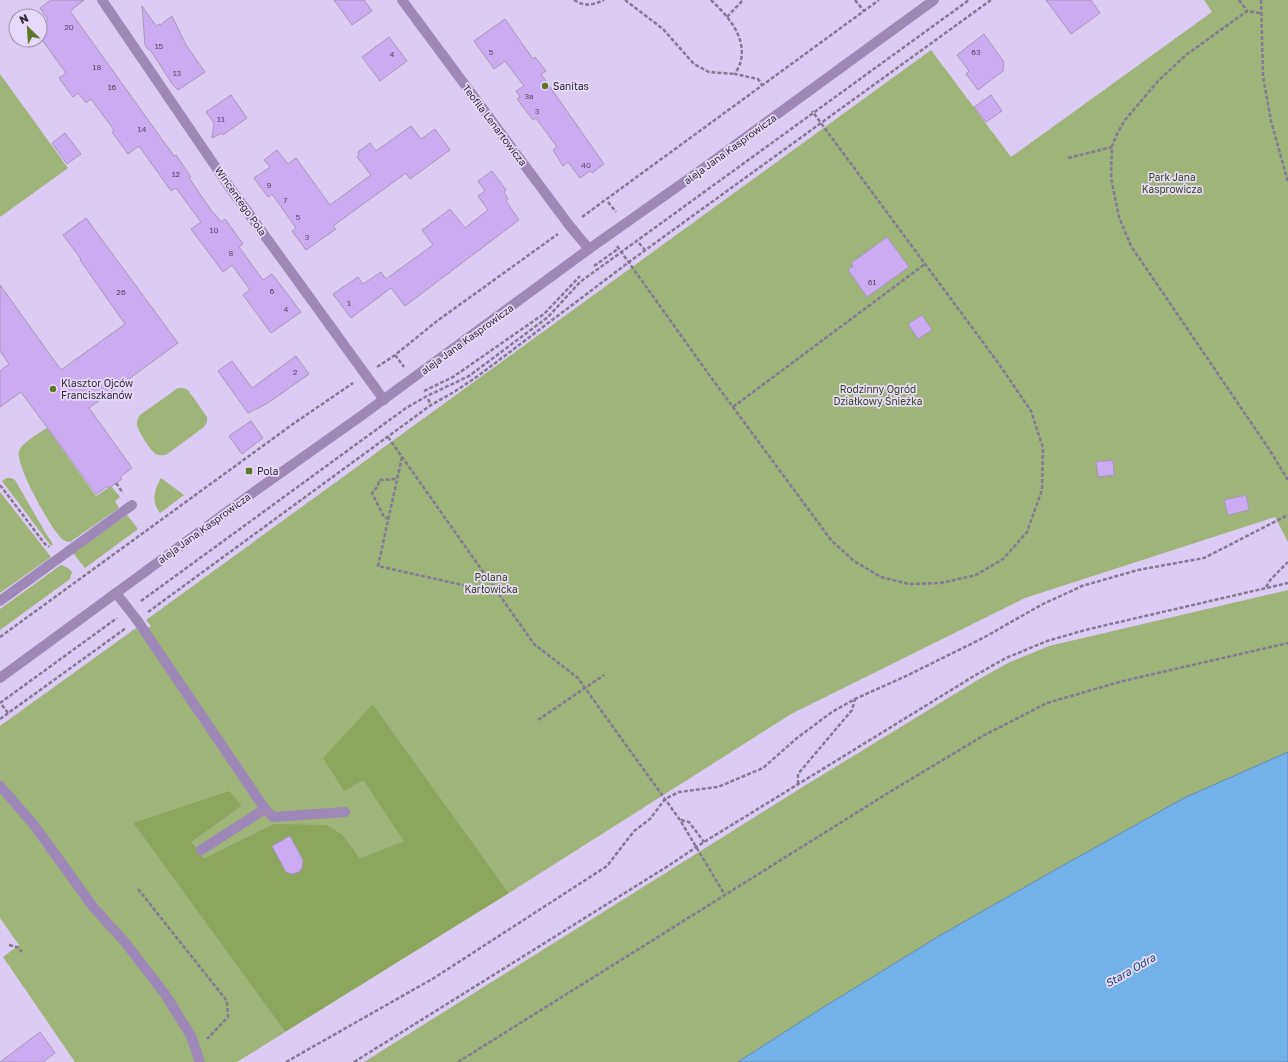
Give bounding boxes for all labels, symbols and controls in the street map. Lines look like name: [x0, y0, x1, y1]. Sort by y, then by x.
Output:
north arrow: [8, 8, 48, 48]
text: N: [17, 11, 30, 26]
house number: 20: [64, 22, 74, 32]
house number: 15: [155, 41, 164, 51]
house number: 5: [489, 47, 494, 57]
house number: 63: [971, 47, 981, 57]
house number: 4: [390, 49, 395, 59]
house number: 18: [93, 62, 101, 72]
house number: 13: [173, 68, 182, 78]
place label: Sanitas: [553, 80, 589, 92]
marker: Sanitas: [540, 81, 550, 91]
house number: 16: [108, 82, 117, 92]
street label: Teofila Lenartowicza: [460, 82, 530, 168]
house number: 3a: [524, 91, 534, 101]
house number: 3: [535, 106, 540, 116]
street label: aleja Jana Kasprowicza: [681, 111, 779, 187]
house number: 11: [217, 114, 225, 124]
house number: 14: [138, 124, 146, 134]
house number: 40: [581, 160, 591, 170]
street label: Wincentego Pola: [213, 164, 269, 238]
house number: 12: [172, 169, 181, 179]
park label: Park Jana Kasprowicza: [1142, 171, 1202, 195]
house number: 9: [267, 180, 272, 190]
house number: 7: [283, 195, 287, 205]
house number: 5: [296, 212, 301, 222]
house number: 10: [210, 225, 218, 235]
house number: 3: [305, 232, 310, 242]
house number: 8: [229, 248, 234, 258]
house number: 61: [868, 277, 876, 287]
house number: 6: [270, 286, 275, 296]
house number: 26: [116, 287, 126, 297]
house number: 1: [347, 298, 351, 308]
street label: aleja Jana Kasprowicza: [418, 301, 516, 377]
house number: 4: [284, 304, 289, 314]
house number: 2: [293, 367, 298, 377]
place label: Klasztor Ojców Franciszkanów: [61, 377, 133, 401]
park label: Rodzinny Ogród Działkowy Śnieżka: [834, 383, 922, 407]
marker: Klasztor Ojców Franciszkanów: [48, 384, 58, 394]
place label: Pola: [257, 465, 278, 477]
marker: Pola: [244, 466, 254, 476]
street label: aleja Jana Kasprowicza: [155, 490, 253, 566]
park label: Polana Karłowicka: [464, 571, 518, 595]
water label: Stara Odra: [1103, 950, 1158, 990]

